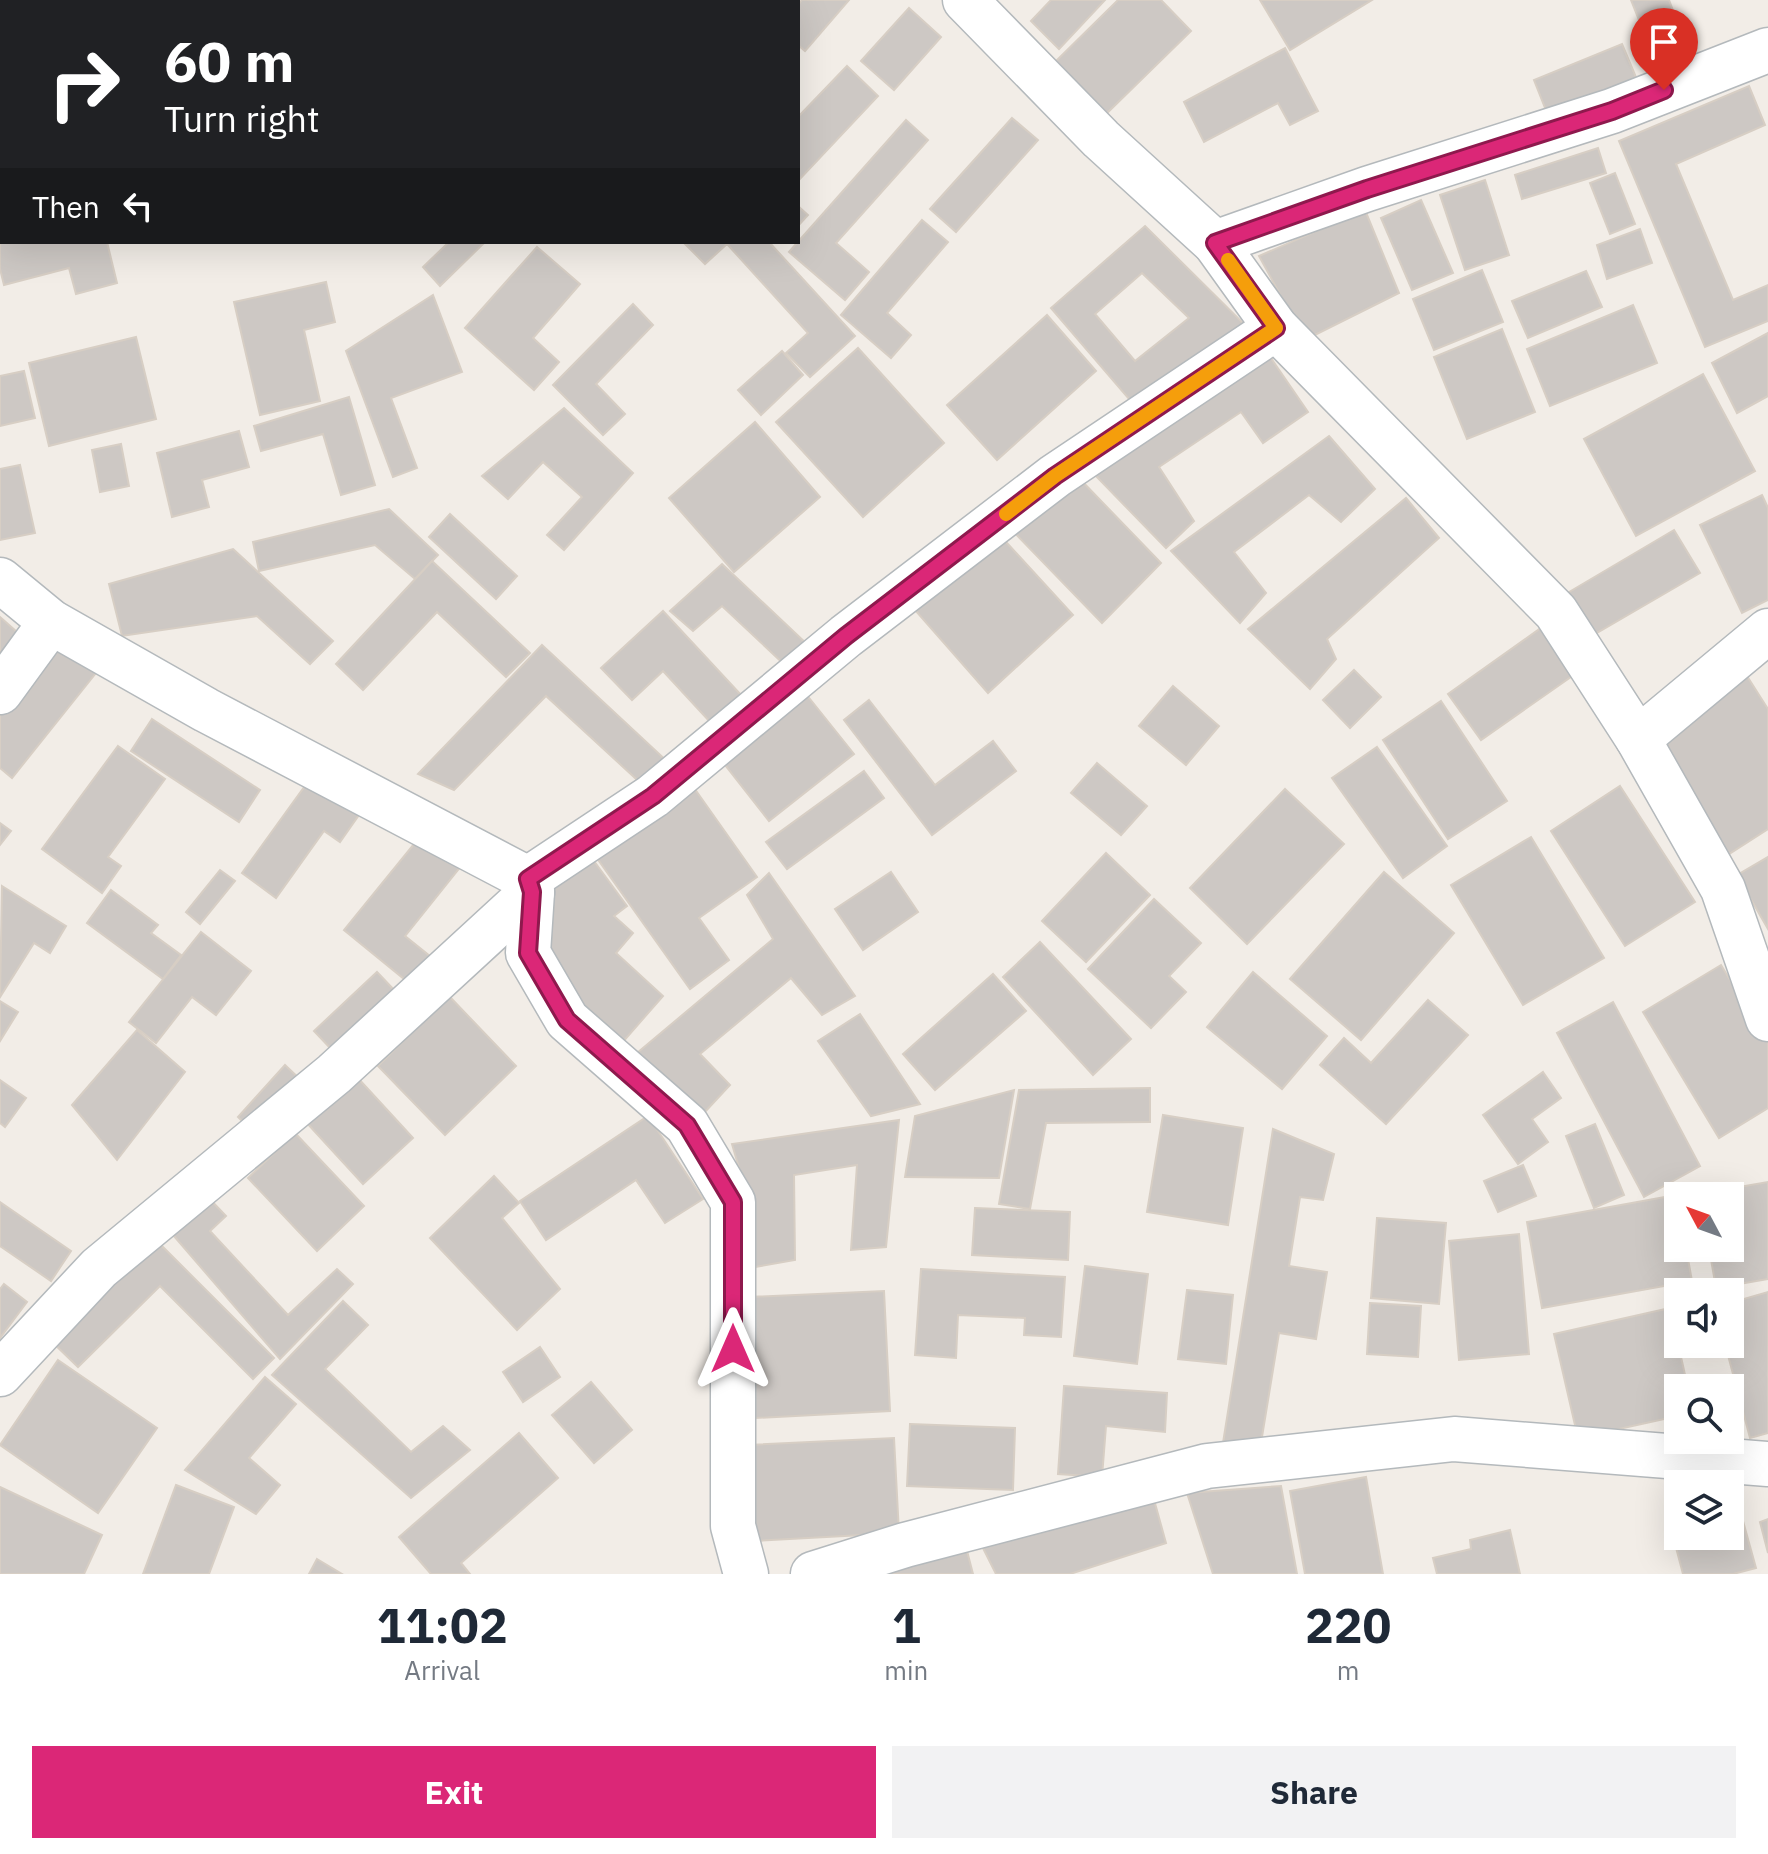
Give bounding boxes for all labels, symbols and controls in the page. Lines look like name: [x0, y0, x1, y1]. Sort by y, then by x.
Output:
pin: [1630, 8, 1698, 90]
icon: arrive: [1642, 20, 1686, 64]
text: 60 m: [164, 25, 294, 97]
icon: right: [32, 32, 136, 136]
text: Turn right: [164, 95, 320, 142]
icon: left: [116, 184, 160, 228]
text: Then: [32, 187, 100, 226]
north arrow: [1664, 1182, 1744, 1262]
map controls: [1664, 1182, 1744, 1550]
button: sound: [1664, 1278, 1744, 1358]
position arrow: [691, 1307, 775, 1391]
button: search: [1664, 1374, 1744, 1454]
button: layers: [1664, 1470, 1744, 1550]
text: 11:02: [377, 1594, 508, 1656]
text: 1: [892, 1594, 921, 1656]
text: 220: [1305, 1594, 1391, 1656]
text: Arrival: [404, 1653, 480, 1687]
text: min: [884, 1653, 928, 1687]
text: m: [1337, 1653, 1359, 1687]
button: Exit: [32, 1746, 876, 1838]
button: Share: [892, 1746, 1736, 1838]

